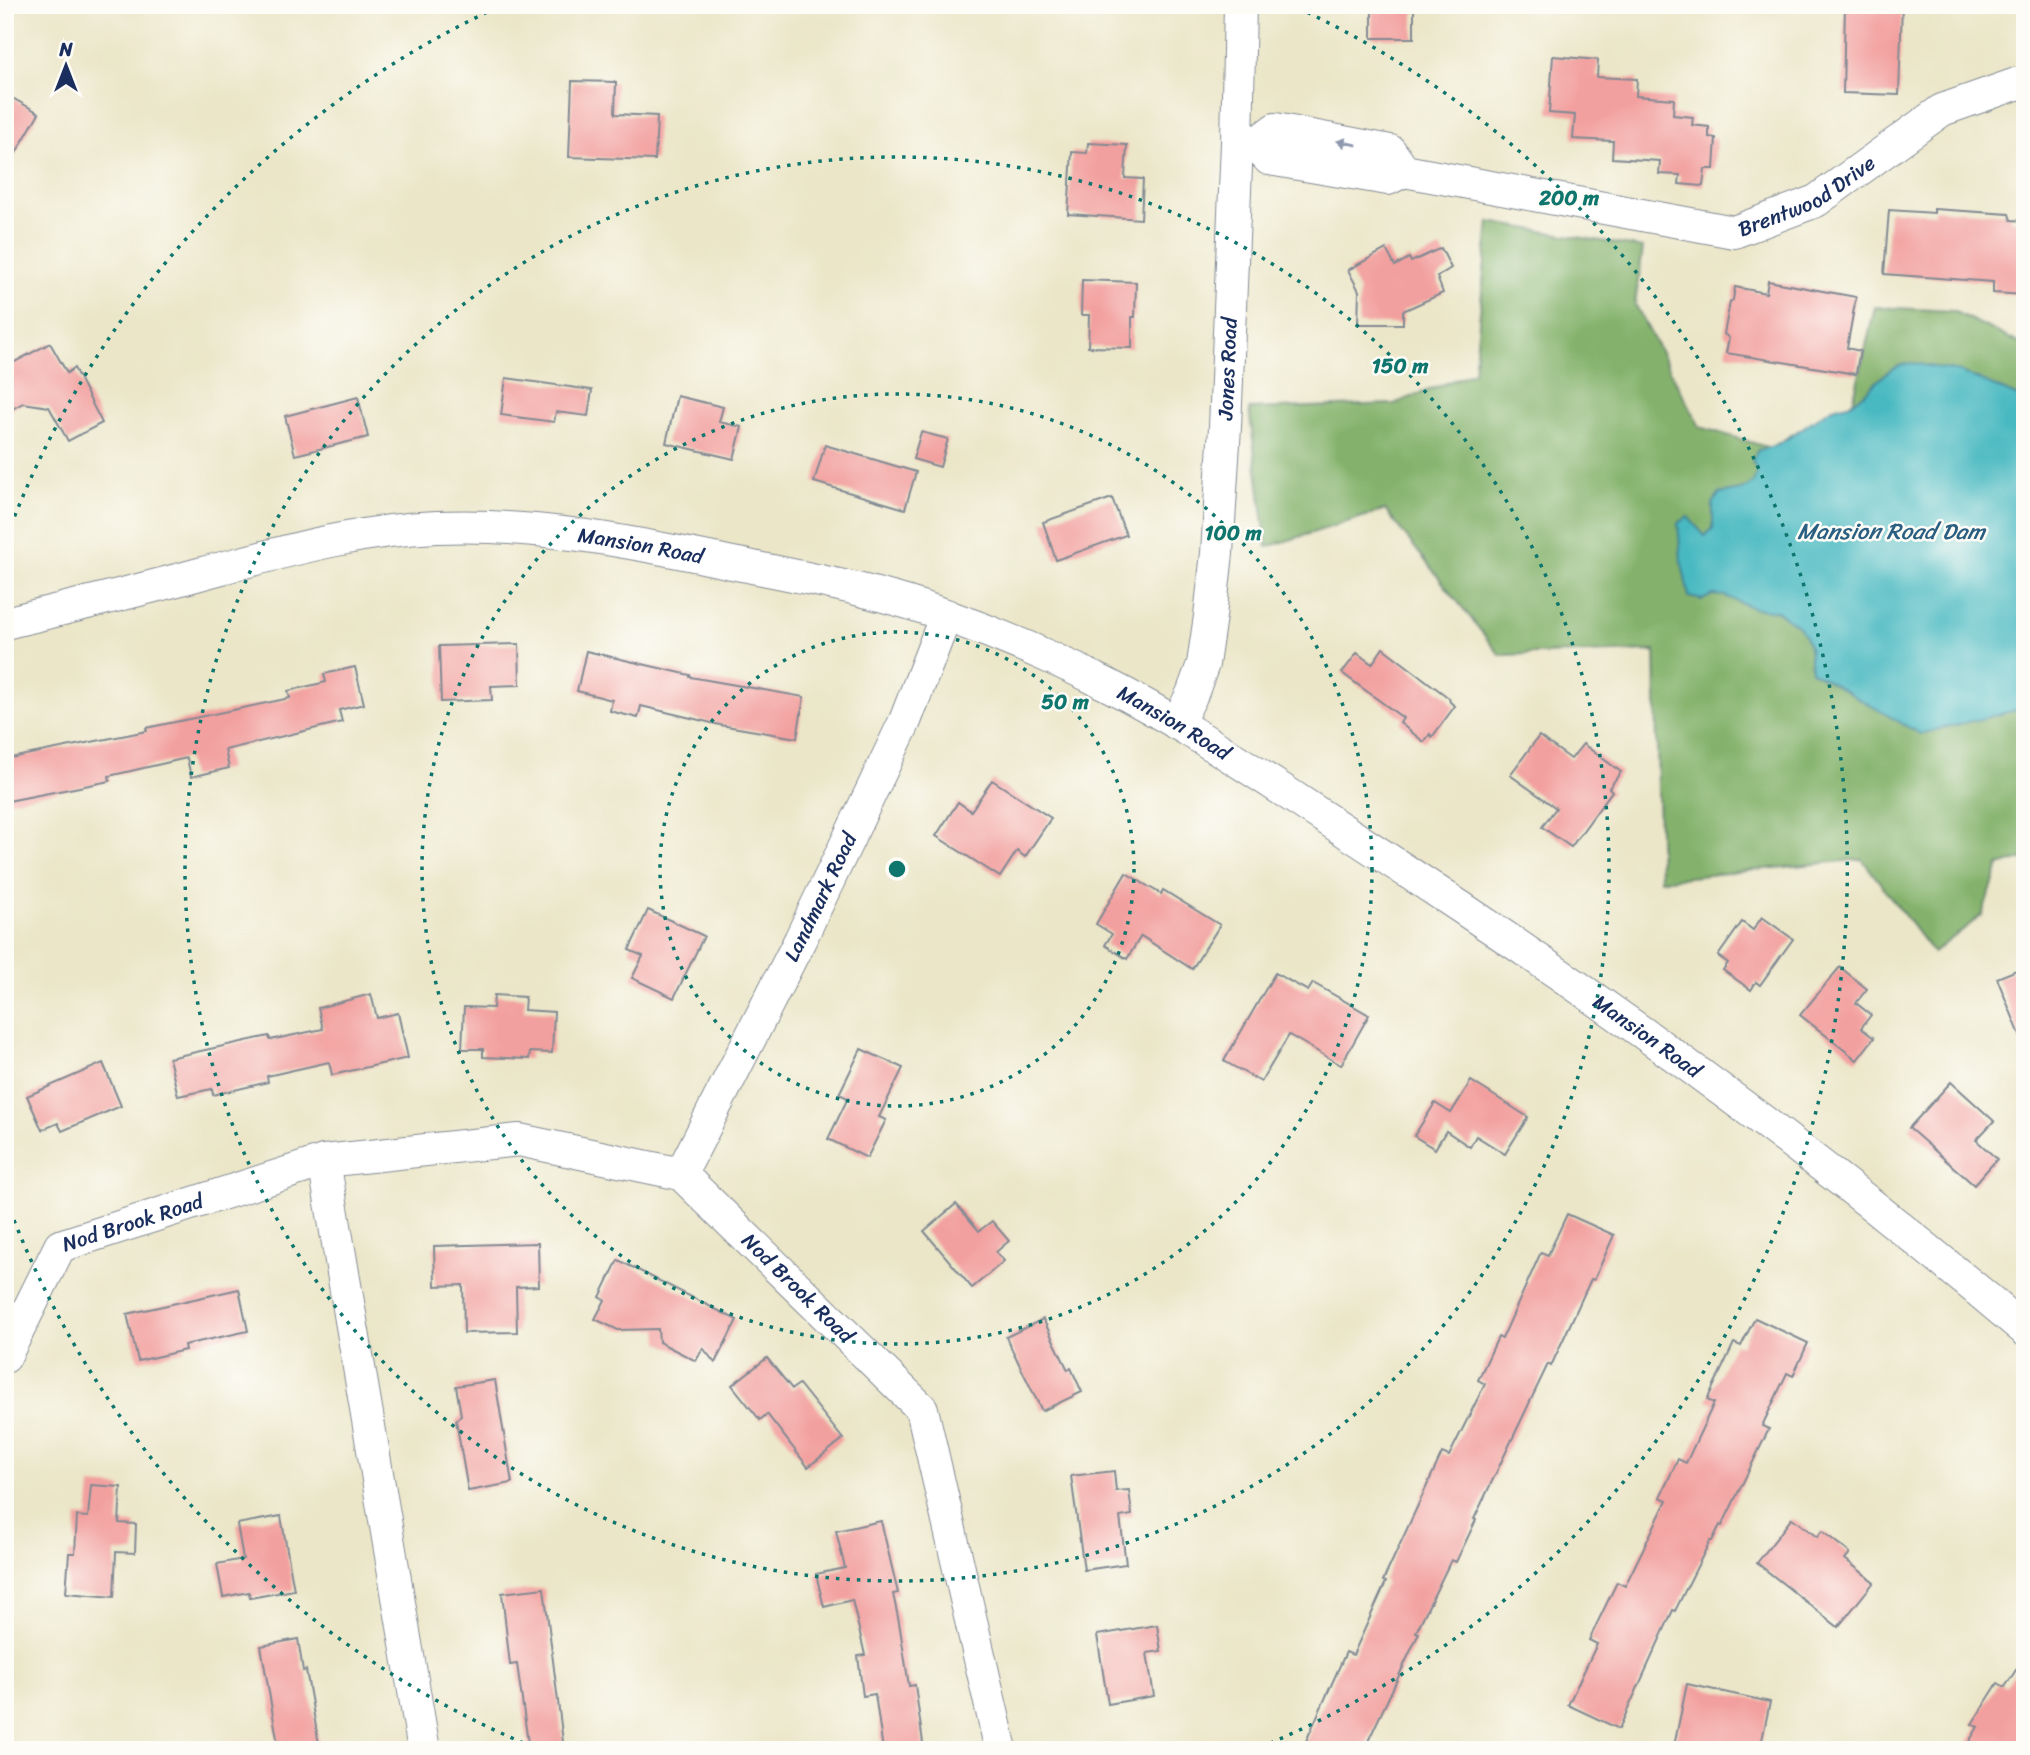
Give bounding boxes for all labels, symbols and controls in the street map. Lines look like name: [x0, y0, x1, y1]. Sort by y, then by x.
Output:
north arrow: [32, 32, 102, 102]
text: N: [58, 33, 73, 66]
one-way arrow: [1336, 137, 1358, 148]
street label: Brentwood Drive: [1732, 145, 1884, 248]
text: 200 m: [1538, 179, 1600, 217]
street label: Jones Road: [1206, 315, 1249, 422]
text: 150 m: [1372, 347, 1429, 385]
water label: Mansion Road Dam: [1797, 511, 1987, 552]
text: 100 m: [1204, 514, 1262, 552]
street label: Mansion Road: [575, 516, 709, 576]
street label: Mansion Road: [1110, 674, 1240, 772]
text: 50 m: [1041, 683, 1090, 721]
street label: Landmark Road: [773, 824, 869, 968]
centre of rings: [885, 857, 909, 881]
street label: Mansion Road: [1585, 984, 1711, 1090]
street label: Nod Brook Road: [57, 1182, 210, 1263]
street label: Nod Brook Road: [732, 1223, 865, 1354]

